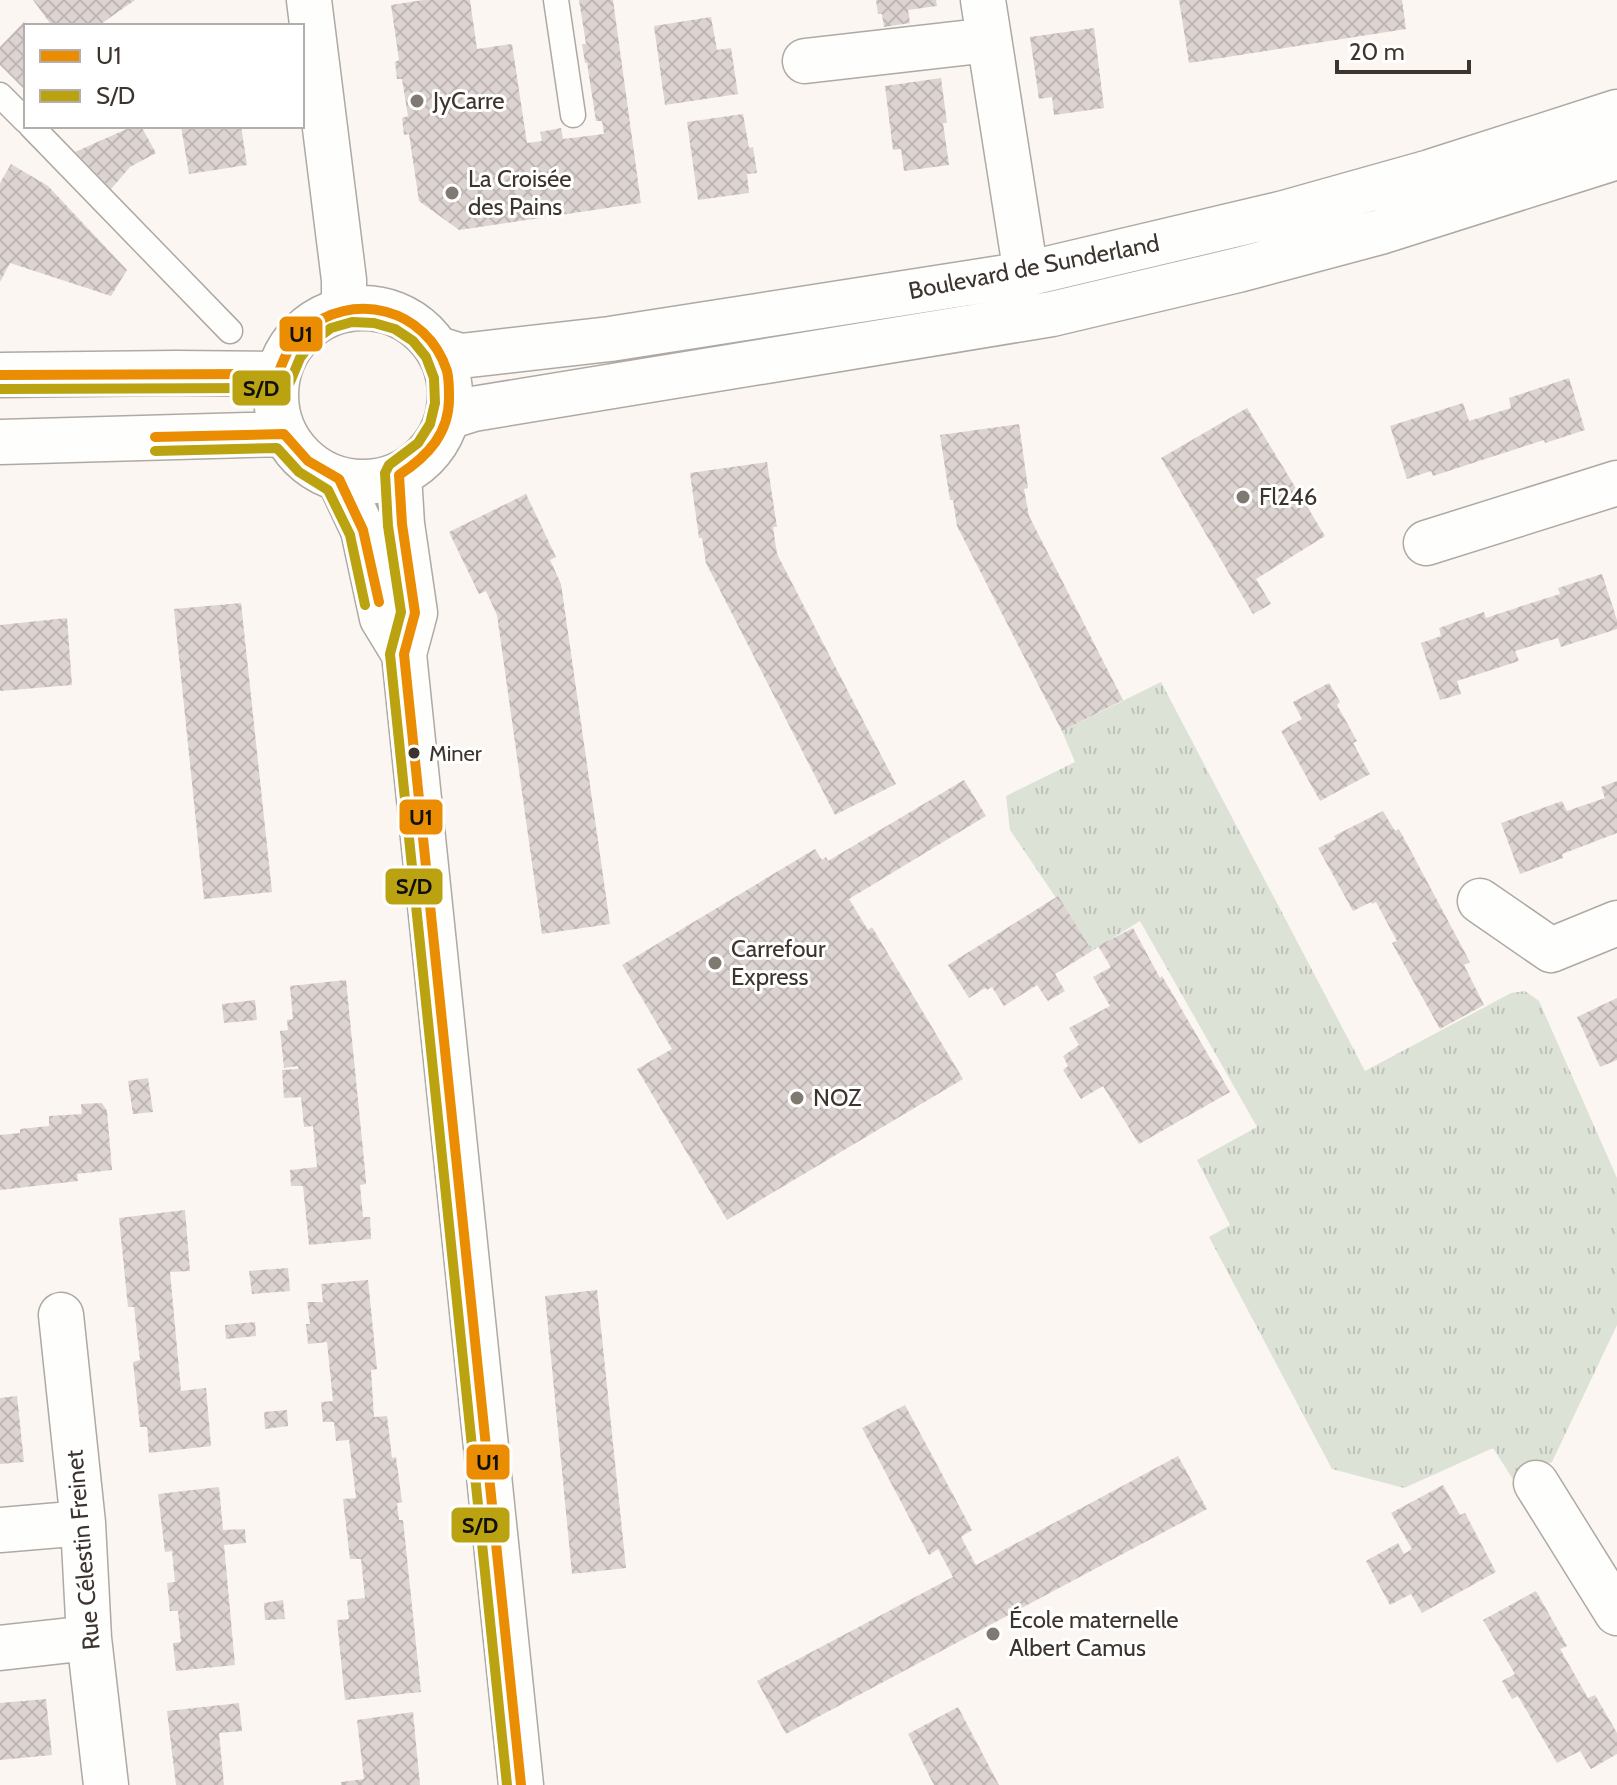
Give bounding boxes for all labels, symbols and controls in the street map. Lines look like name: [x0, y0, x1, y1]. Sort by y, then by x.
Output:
legend: [24, 24, 304, 128]
scale bar: [1337, 24, 1469, 74]
text: 20 m: [1349, 37, 1405, 66]
text: U1: [96, 41, 121, 70]
text: S/D: [96, 81, 135, 110]
place label: JyCarre: [432, 86, 504, 115]
marker: JyCarre: [408, 92, 426, 110]
place label: La Croisée des Pains: [468, 164, 572, 221]
marker: La Croisée des Pains: [443, 184, 461, 202]
street label: Boulevard de Sunderland: [906, 228, 1162, 305]
line badge: U1: [278, 315, 324, 353]
text: U1: [289, 321, 313, 348]
line badge: S/D: [231, 369, 292, 407]
text: S/D: [243, 375, 279, 402]
place label: Fl246: [1259, 482, 1317, 511]
marker: Fl246: [1234, 488, 1252, 506]
place label: Miner: [429, 740, 482, 767]
marker: Miner: [406, 745, 422, 761]
line badge: U1: [398, 798, 444, 836]
text: U1: [409, 804, 433, 831]
line badge: S/D: [384, 867, 444, 906]
text: S/D: [396, 873, 432, 900]
place label: Carrefour Express: [731, 934, 826, 991]
marker: Carrefour Express: [706, 954, 724, 972]
place label: NOZ: [813, 1083, 862, 1112]
marker: NOZ: [788, 1089, 806, 1107]
line badge: U1: [465, 1443, 511, 1481]
street label: Rue Célestin Freinet: [59, 1449, 106, 1651]
text: U1: [476, 1449, 500, 1476]
line badge: S/D: [450, 1506, 511, 1544]
text: S/D: [462, 1512, 498, 1539]
place label: École maternelle Albert Camus: [1009, 1605, 1178, 1662]
marker: École maternelle Albert Camus: [984, 1625, 1002, 1643]

